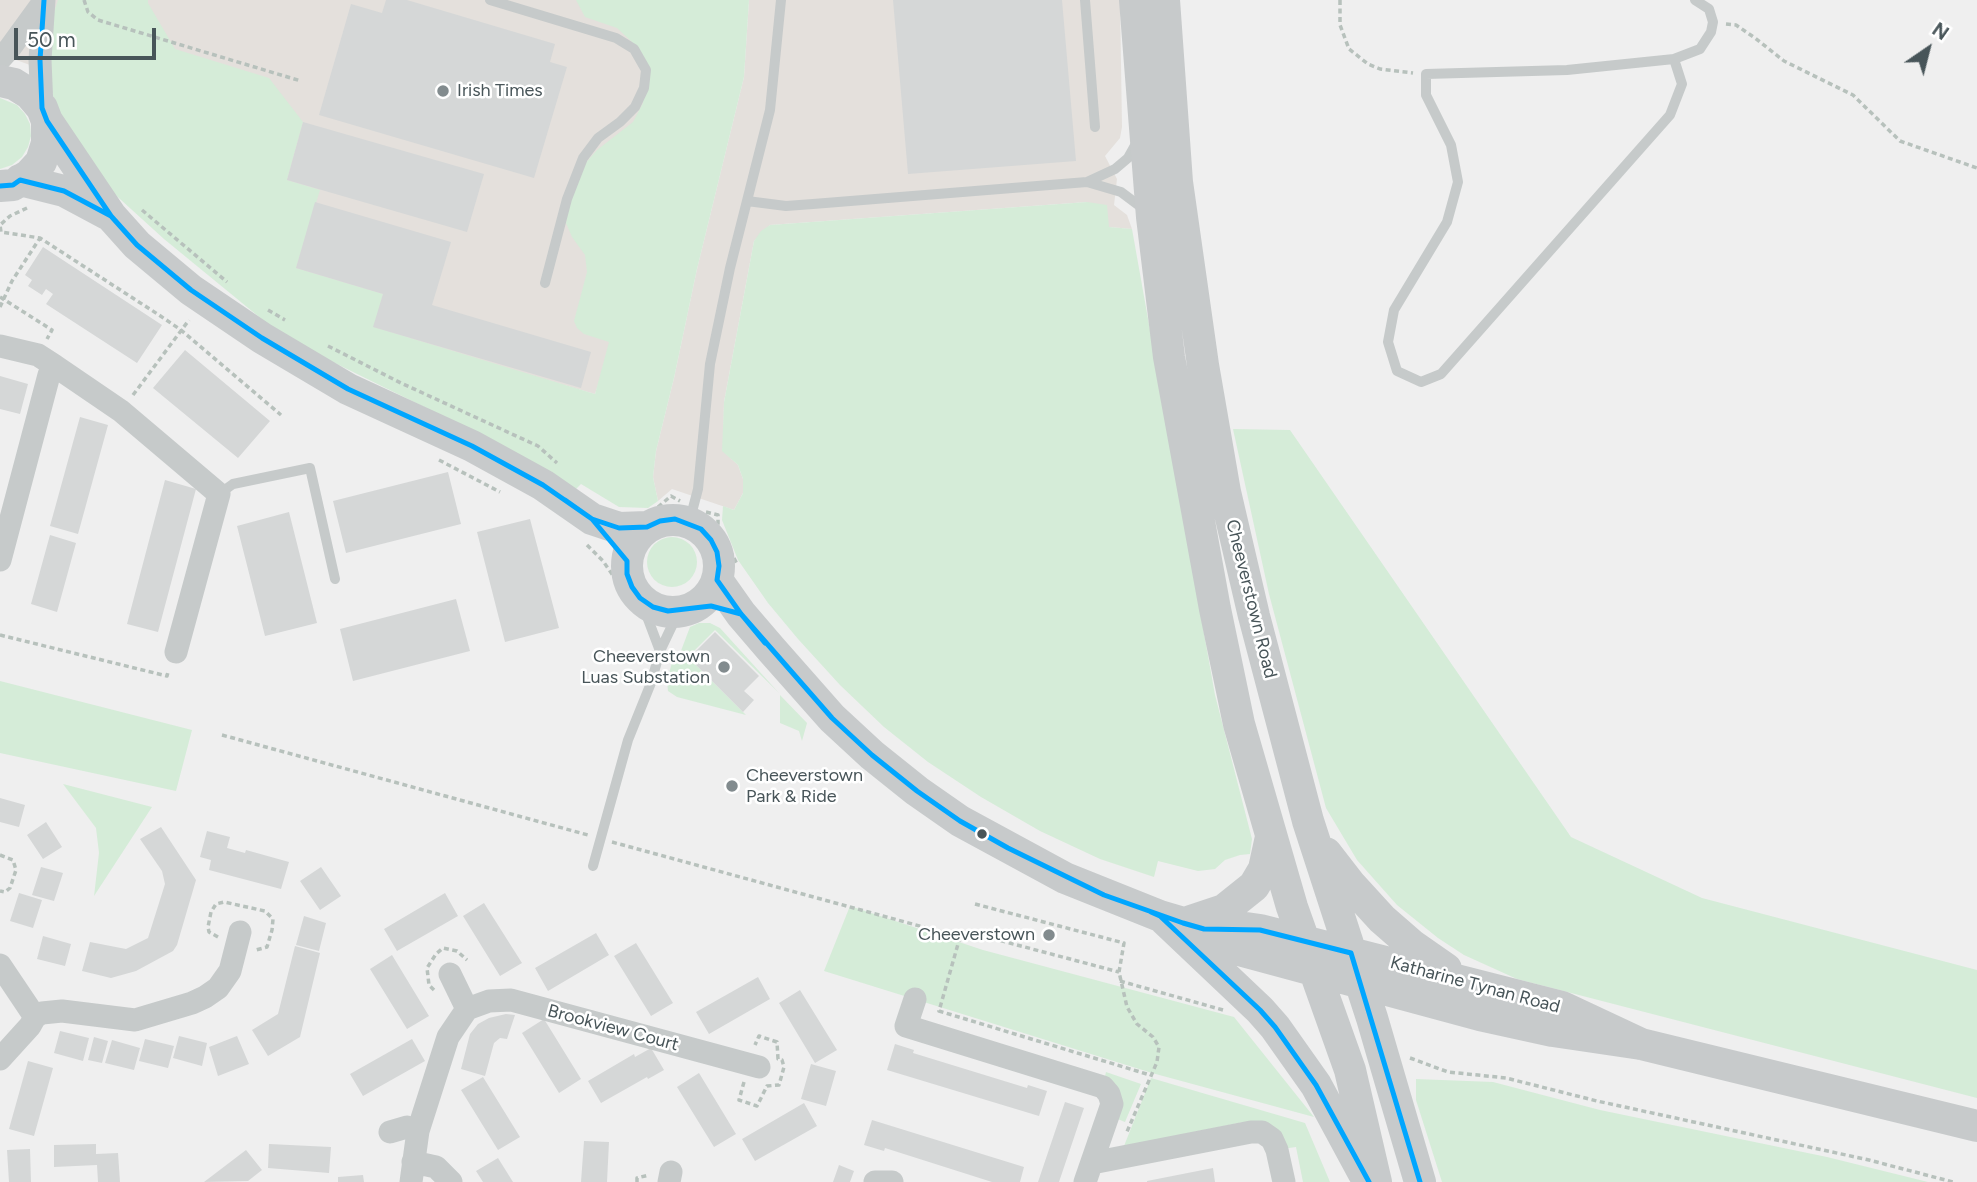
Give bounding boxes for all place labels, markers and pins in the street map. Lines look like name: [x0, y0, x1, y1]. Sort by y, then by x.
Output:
place label: Irish Times: [457, 80, 543, 102]
marker: Irish Times: [435, 83, 451, 99]
place label: Cheeverstown Luas Substation: [581, 646, 710, 688]
marker: Cheeverstown Luas Substation: [716, 659, 732, 675]
place label: Cheeverstown Park & Ride: [746, 765, 863, 808]
marker: Cheeverstown Park & Ride: [724, 778, 740, 794]
unlabelled marker: [975, 827, 989, 841]
place label: Cheeverstown: [918, 924, 1035, 946]
marker: Cheeverstown: [1041, 927, 1057, 943]

